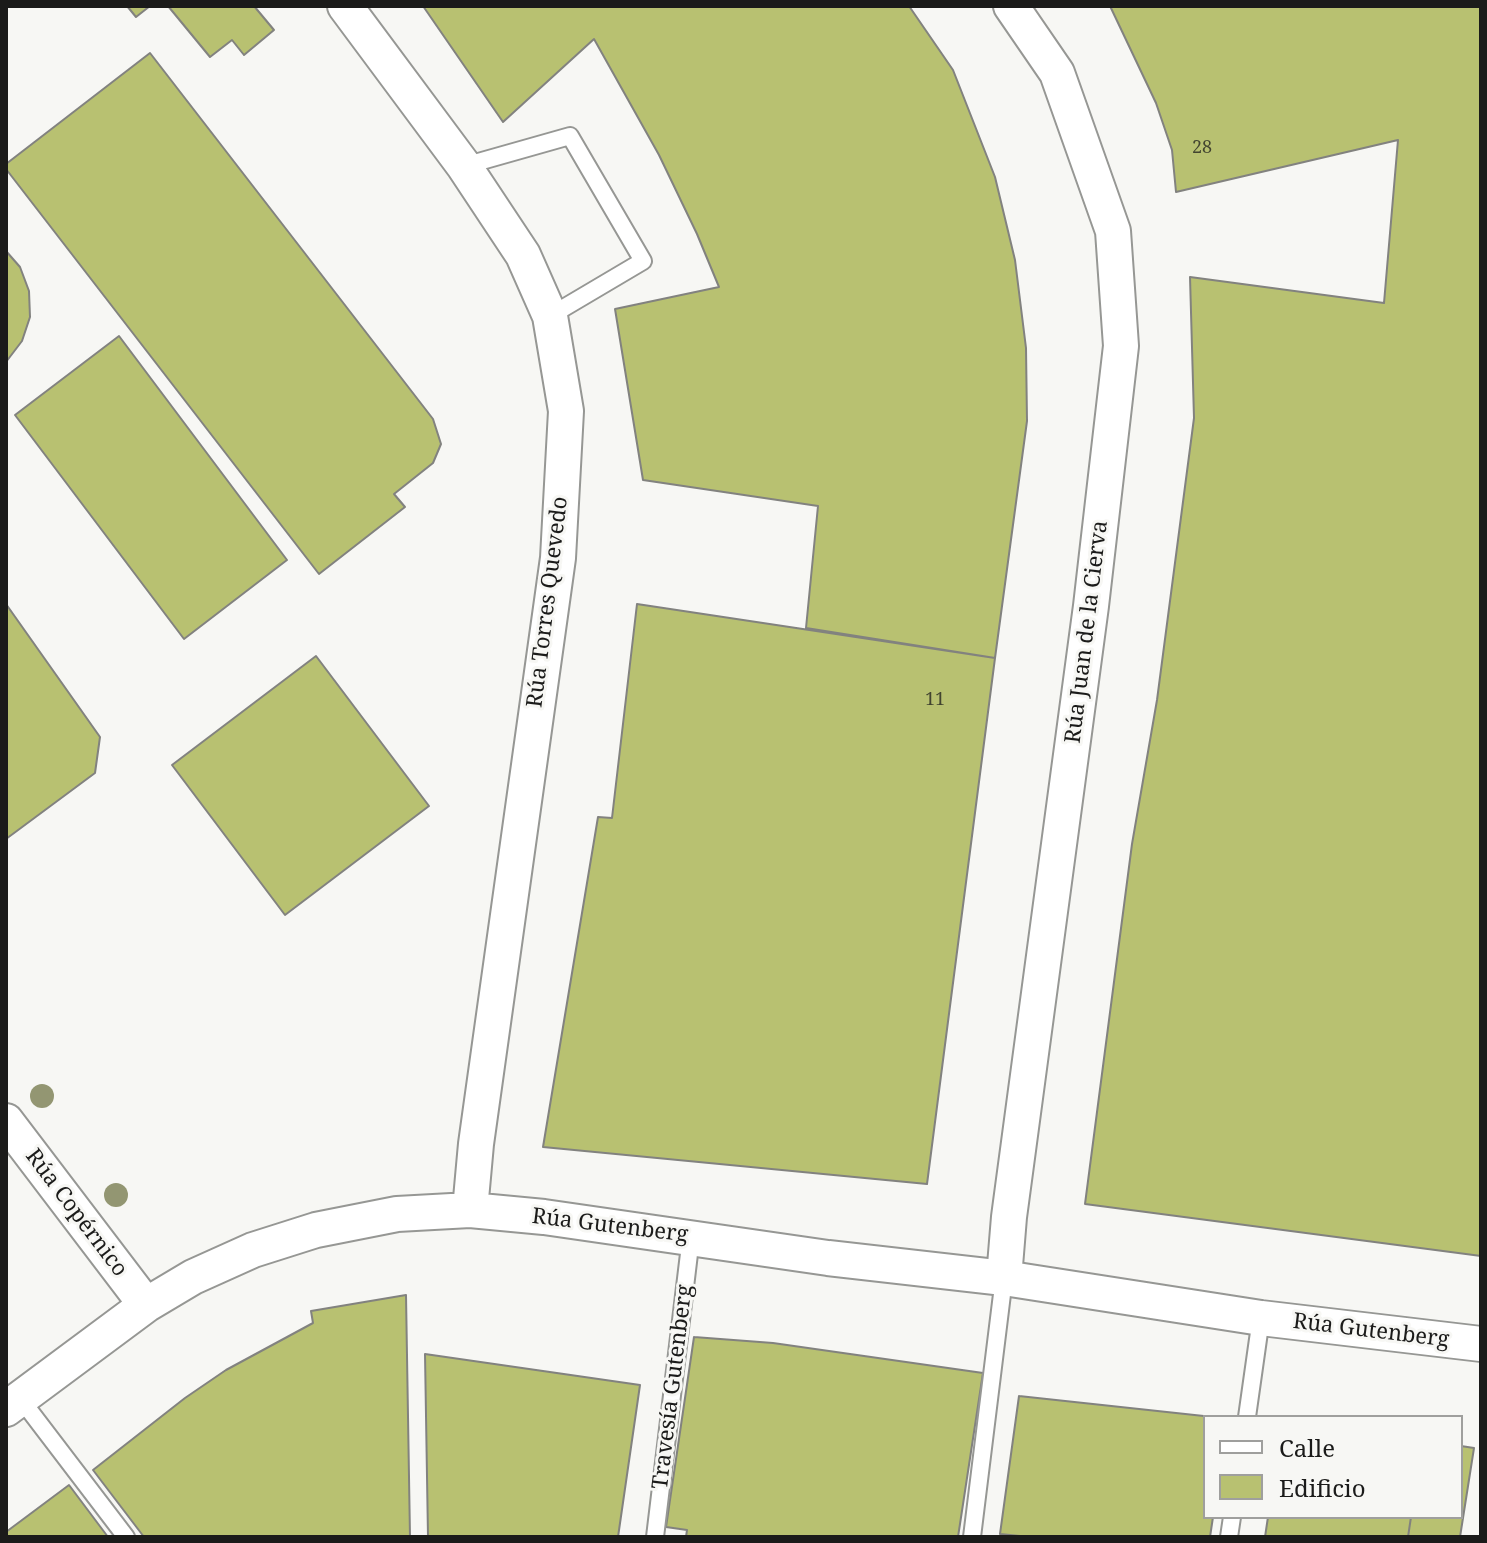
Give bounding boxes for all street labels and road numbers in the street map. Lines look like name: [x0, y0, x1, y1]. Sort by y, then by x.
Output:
street label: Rúa Torres Quevedo: [522, 495, 574, 709]
street label: Rúa Juan de la Cierva: [1060, 519, 1114, 745]
street label: Rúa Copérnico: [19, 1144, 133, 1282]
street label: Rúa Gutenberg: [530, 1203, 690, 1249]
street label: Travesía Gutenberg: [647, 1283, 699, 1491]
street label: Rúa Gutenberg: [1291, 1308, 1451, 1354]

